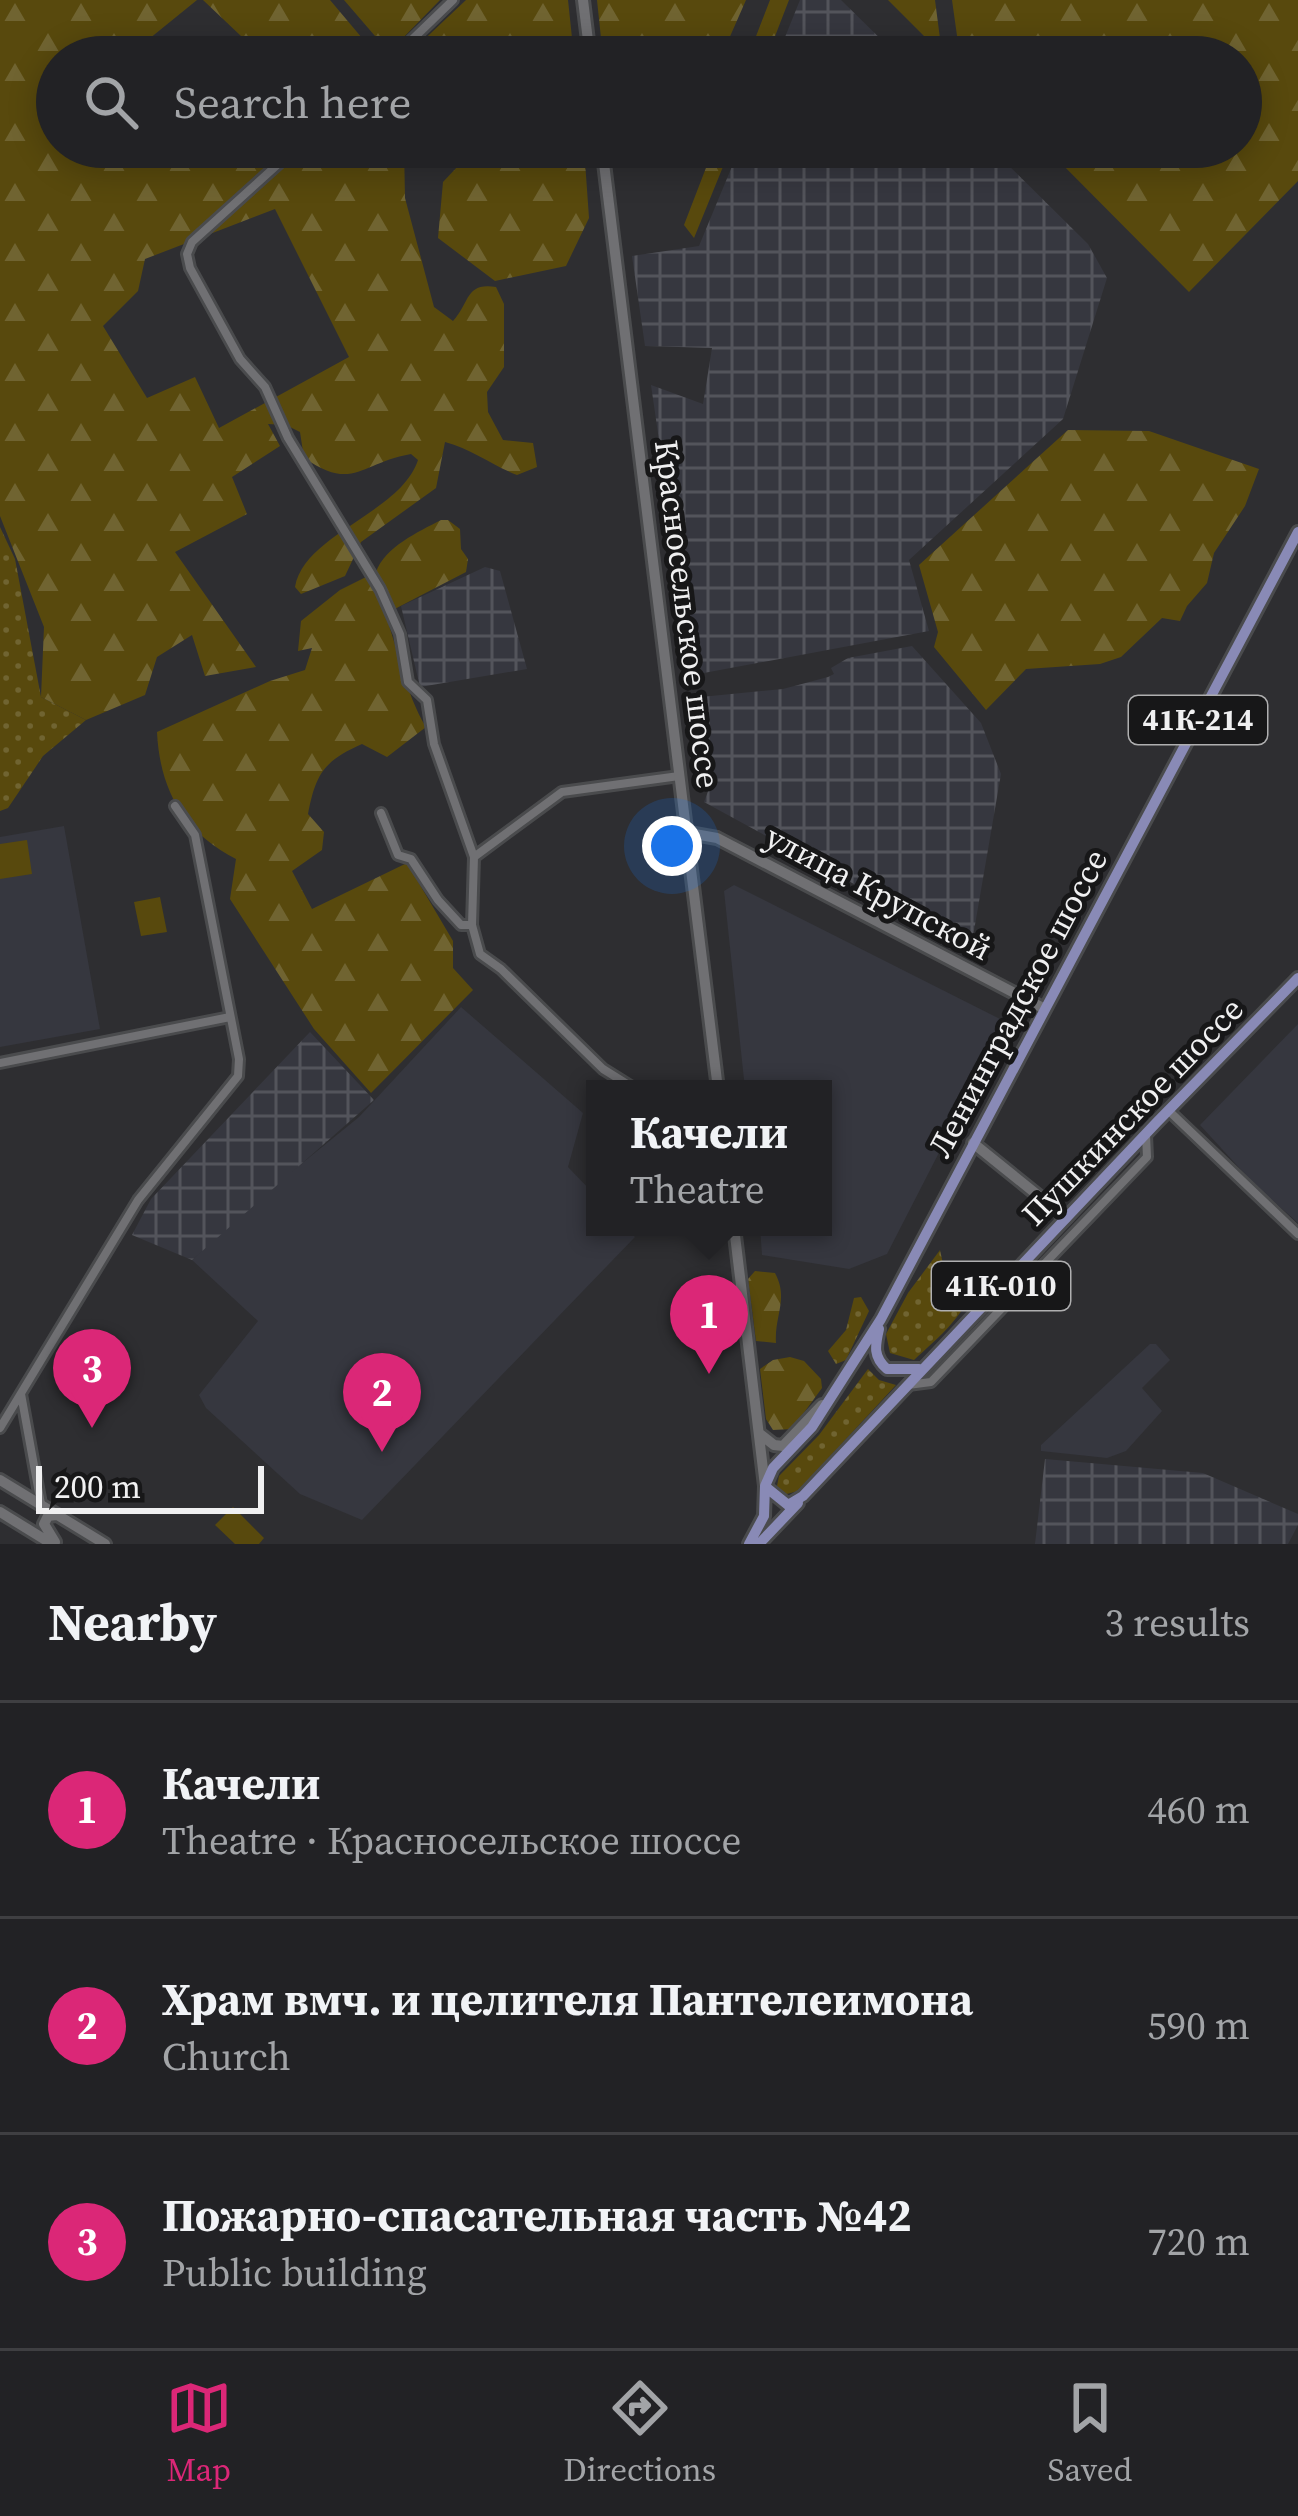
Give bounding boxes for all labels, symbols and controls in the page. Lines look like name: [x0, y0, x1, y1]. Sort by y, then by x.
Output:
search box: [36, 36, 1262, 168]
icon: search: [78, 69, 144, 135]
text: Search here: [174, 71, 411, 133]
street label: Красносельское шоссе: [644, 437, 731, 791]
road number: 41К-214: [1129, 696, 1267, 744]
street label: улица Крупской: [758, 814, 1000, 971]
your location: [642, 816, 702, 876]
street label: Ленинградское шоссе: [917, 841, 1118, 1165]
street label: Пушкинское шоссе: [1012, 987, 1253, 1235]
popup: [586, 1080, 832, 1236]
text: Качели: [630, 1101, 788, 1163]
text: Theatre: [630, 1163, 765, 1216]
road number: 41К-010: [932, 1262, 1070, 1310]
pin: 1: [670, 1275, 748, 1374]
pin: 3: [53, 1329, 131, 1428]
pin: 2: [343, 1353, 421, 1452]
scale bar: [36, 1460, 264, 1513]
text: 200 m: [54, 1464, 141, 1509]
text: Nearby: [48, 1587, 217, 1657]
text: 3 results: [1105, 1596, 1250, 1649]
text: Качели: [162, 1752, 321, 1814]
text: 1: [76, 1783, 98, 1836]
text: 460 m: [1147, 1783, 1250, 1836]
text: Theatre · Красносельское шоссе: [162, 1814, 741, 1867]
text: Храм вмч. и целителя Пантелеимона: [162, 1968, 973, 2030]
text: 2: [76, 1999, 98, 2052]
text: 590 m: [1147, 1999, 1250, 2052]
text: Church: [162, 2030, 291, 2083]
text: Пожарно-спасательная часть №42: [162, 2184, 912, 2246]
text: 3: [76, 2215, 98, 2268]
text: 720 m: [1147, 2215, 1250, 2268]
text: Public building: [162, 2246, 427, 2299]
tab: Map: [166, 2375, 232, 2492]
tab: Directions: [563, 2375, 716, 2492]
tab: Saved: [1048, 2375, 1132, 2492]

